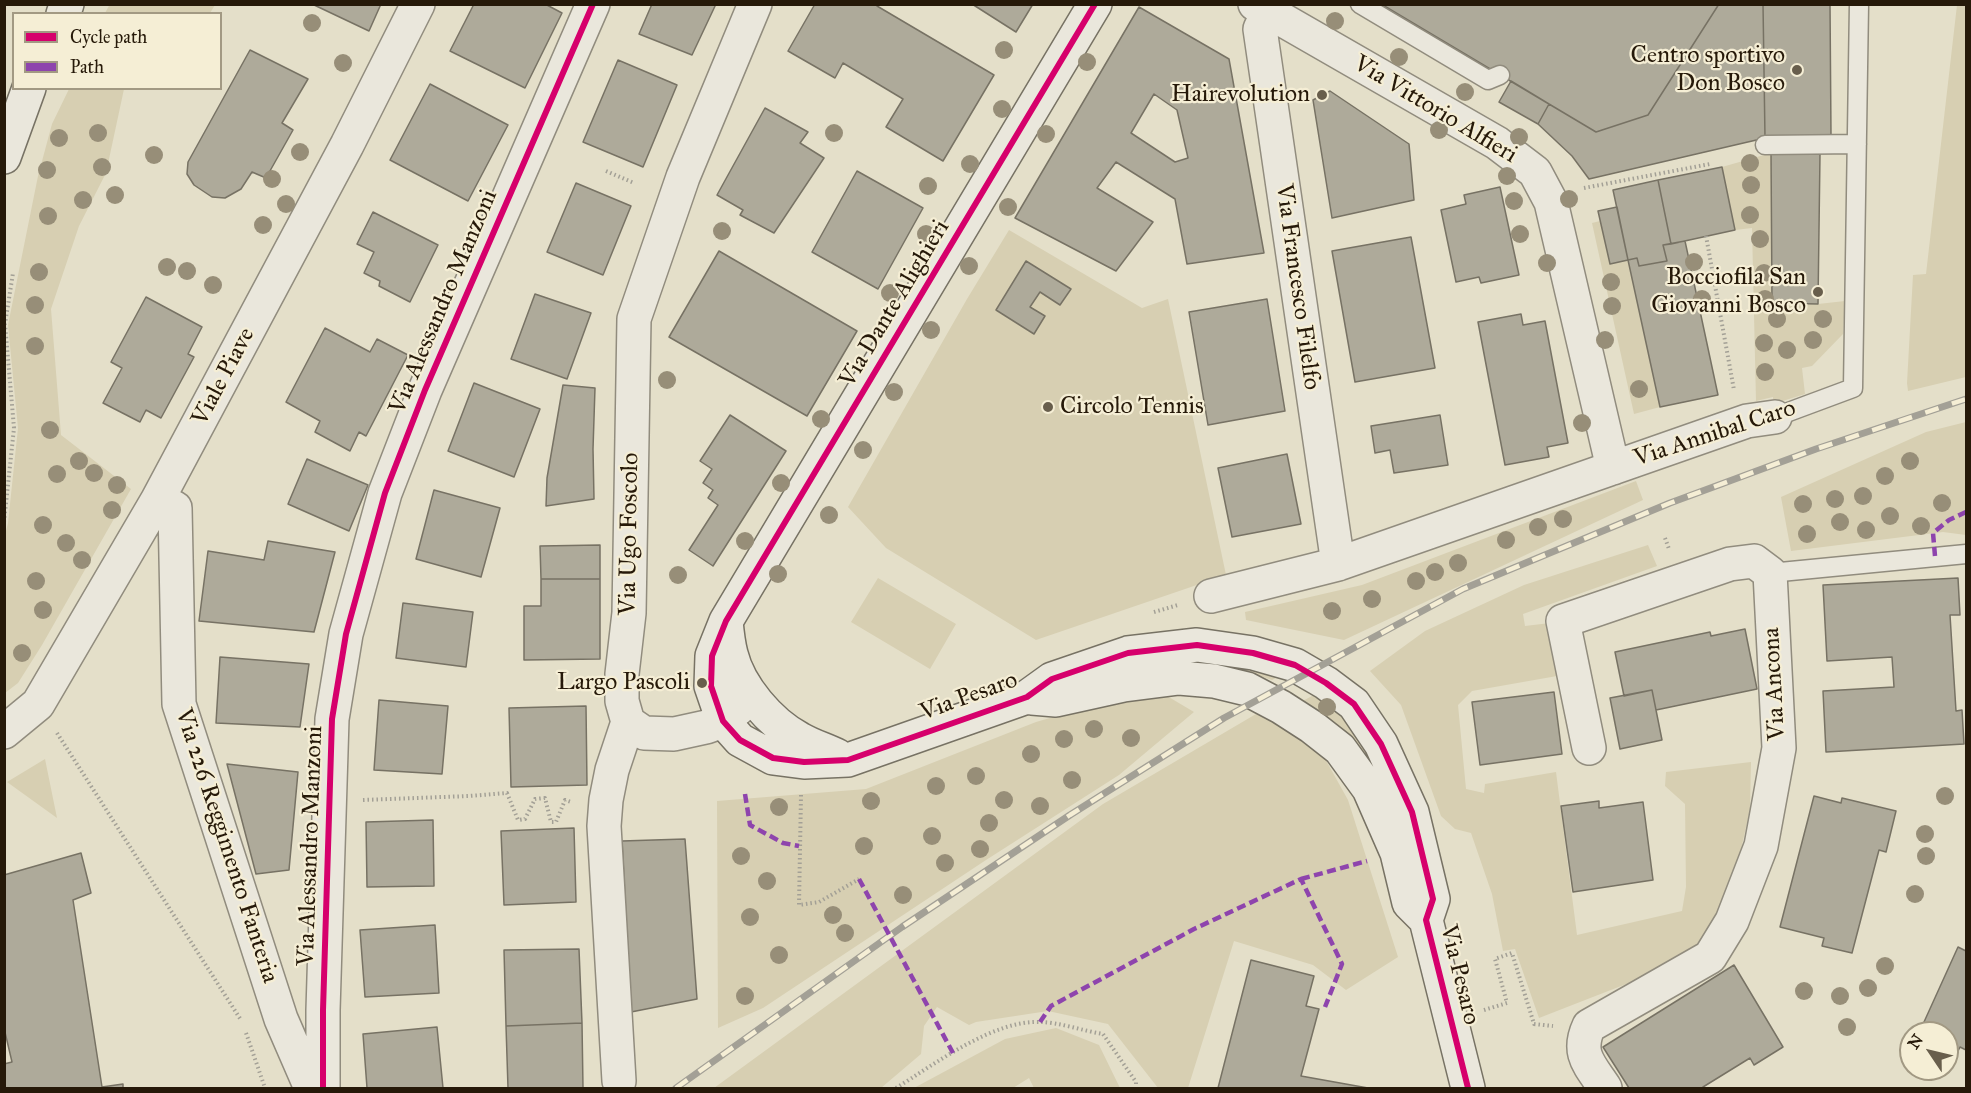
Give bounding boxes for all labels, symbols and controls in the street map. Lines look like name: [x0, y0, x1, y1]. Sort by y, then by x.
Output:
legend: [12, 12, 222, 90]
text: Cycle path: [70, 26, 147, 48]
place label: Centro sportivo Don Bosco: [1631, 42, 1785, 98]
street label: Via Vittorio Alfieri: [1348, 50, 1522, 170]
text: Path: [70, 56, 104, 78]
marker: Centro sportivo Don Bosco: [1790, 63, 1804, 77]
place label: Hairevolution: [1171, 81, 1310, 109]
marker: Hairevolution: [1315, 88, 1329, 102]
street label: Via Francesco Filelfo: [1268, 182, 1326, 392]
street label: Via Alessandro Manzoni: [384, 185, 504, 419]
street label: Via Dante Alighieri: [834, 215, 956, 393]
place label: Bocciofila San Giovanni Bosco: [1651, 264, 1806, 320]
marker: Bocciofila San Giovanni Bosco: [1811, 285, 1825, 299]
street label: Viale Piave: [186, 323, 262, 431]
place label: Circolo Tennis: [1060, 393, 1204, 421]
street label: Via Annibal Caro: [1631, 394, 1799, 474]
marker: Circolo Tennis: [1041, 400, 1055, 414]
street label: Via Ugo Foscolo: [614, 452, 646, 616]
street label: Via Ancona: [1758, 627, 1792, 741]
street label: Via Pesaro: [916, 666, 1022, 728]
place label: Largo Pascoli: [557, 669, 690, 697]
marker: Largo Pascoli: [695, 676, 709, 690]
street label: Via 226 Reggimento Fanteria: [168, 705, 284, 987]
street label: Via Alessandro Manzoni: [292, 725, 330, 967]
street label: Via Pesaro: [1433, 922, 1485, 1028]
north arrow: [1899, 1021, 1959, 1081]
text: N: [1904, 1031, 1927, 1053]

